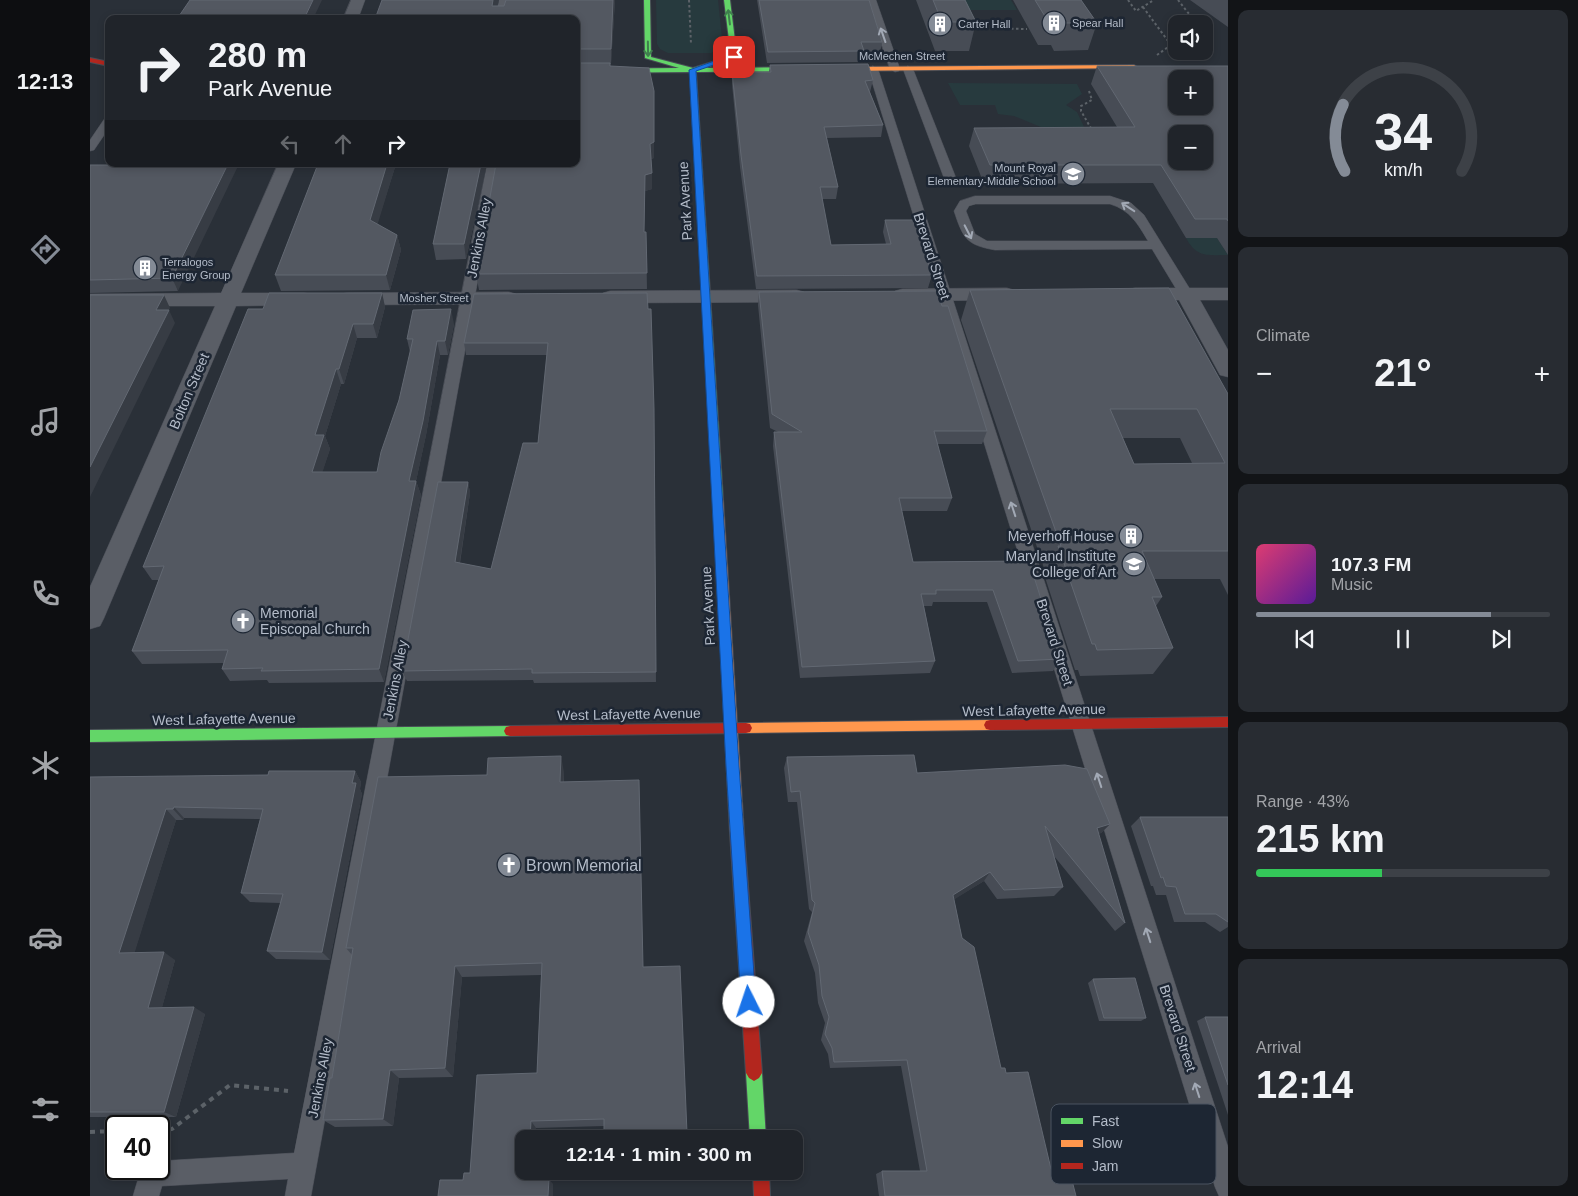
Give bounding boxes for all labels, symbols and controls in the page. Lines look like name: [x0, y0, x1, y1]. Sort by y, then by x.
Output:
one-way arrow: [724, 9, 734, 25]
building icon: Spear Hall: [1041, 10, 1067, 36]
building icon: Carter Hall: [927, 11, 953, 37]
map controls: [1168, 15, 1213, 170]
button: sound: [1168, 15, 1213, 60]
place label: Spear Hall: [1072, 17, 1123, 29]
place label: Carter Hall: [958, 18, 1011, 30]
one-way arrow: [878, 27, 887, 43]
icon: right: [125, 35, 190, 100]
text: 280 m: [208, 35, 307, 74]
pin: [713, 36, 755, 78]
one-way arrow: [643, 40, 653, 56]
icon: arrive: [720, 43, 748, 71]
street label: McMechen Street: [859, 50, 945, 62]
text: 12:13: [17, 69, 73, 94]
button: +: [1168, 70, 1213, 115]
text: Park Avenue: [208, 76, 332, 101]
text: 34: [1374, 103, 1432, 161]
button: −: [1168, 125, 1213, 170]
icon: left: [276, 130, 304, 158]
icon: ahead: [329, 130, 357, 158]
icon: right: [382, 130, 410, 158]
text: km/h: [1384, 160, 1422, 180]
street label: Park Avenue: [675, 161, 695, 241]
school or university icon: Mount Royal Elementary-Middle School: [1060, 161, 1086, 187]
place label: Mount Royal Elementary-Middle School: [928, 162, 1056, 187]
street label: Jenkins Alley: [463, 197, 495, 279]
one-way arrow: [1121, 202, 1135, 212]
street label: Brevard Street: [910, 211, 954, 301]
one-way arrow: [964, 224, 974, 239]
icon: directions: [28, 232, 63, 267]
building icon: Terralogos Energy Group: [132, 255, 158, 281]
place label: Terralogos Energy Group: [162, 256, 230, 281]
street label: Mosher Street: [399, 292, 469, 304]
text: Climate: [1256, 327, 1310, 344]
street label: Bolton Street: [166, 351, 212, 431]
text: 21°: [1374, 352, 1432, 394]
text: −: [1256, 358, 1272, 389]
text: +: [1534, 358, 1550, 389]
icon: music: [28, 404, 63, 439]
one-way arrow: [1007, 501, 1017, 517]
building icon: Meyerhoff House: [1118, 523, 1144, 549]
place label: Meyerhoff House: [1008, 528, 1114, 544]
place label: Maryland Institute College of Art: [1006, 548, 1116, 580]
school or university icon: Maryland Institute College of Art: [1121, 551, 1147, 577]
text: 107.3 FM: [1331, 554, 1411, 575]
street label: Park Avenue: [698, 566, 718, 646]
icon: phone: [28, 576, 63, 611]
text: Music: [1331, 576, 1373, 593]
street label: Brevard Street: [1033, 597, 1077, 687]
place label: Memorial Episcopal Church: [260, 605, 370, 637]
church icon: Memorial Episcopal Church: [230, 608, 256, 634]
icon: previous: [1291, 625, 1319, 653]
icon: pause: [1389, 625, 1417, 653]
icon: next: [1487, 625, 1515, 653]
street label: Jenkins Alley: [379, 639, 411, 721]
street label: West Lafayette Avenue: [962, 701, 1106, 719]
street label: West Lafayette Avenue: [557, 705, 701, 723]
street label: West Lafayette Avenue: [152, 710, 296, 728]
icon: climate: [28, 748, 63, 783]
one-way arrow: [1094, 773, 1103, 789]
text: Range · 43%: [1256, 793, 1349, 810]
text: 215 km: [1256, 818, 1385, 860]
church icon: Brown Memorial: [496, 852, 522, 878]
place label: Brown Memorial: [526, 857, 642, 874]
icon: car: [28, 920, 63, 955]
one-way arrow: [1143, 928, 1153, 944]
position arrow: [722, 975, 774, 1027]
street label: Brevard Street: [1156, 983, 1200, 1073]
street label: Jenkins Alley: [304, 1037, 336, 1119]
text: Arrival: [1256, 1039, 1301, 1056]
text: 12:14: [1256, 1064, 1353, 1106]
one-way arrow: [1192, 1083, 1202, 1099]
icon: filters: [28, 1092, 63, 1127]
legend: [1051, 1104, 1216, 1184]
text: Fast: [1092, 1113, 1119, 1129]
speed limit sign: 40: [105, 1115, 170, 1180]
text: Slow: [1092, 1135, 1123, 1151]
text: 12:14 · 1 min · 300 m: [566, 1144, 752, 1165]
text: Jam: [1092, 1158, 1118, 1174]

